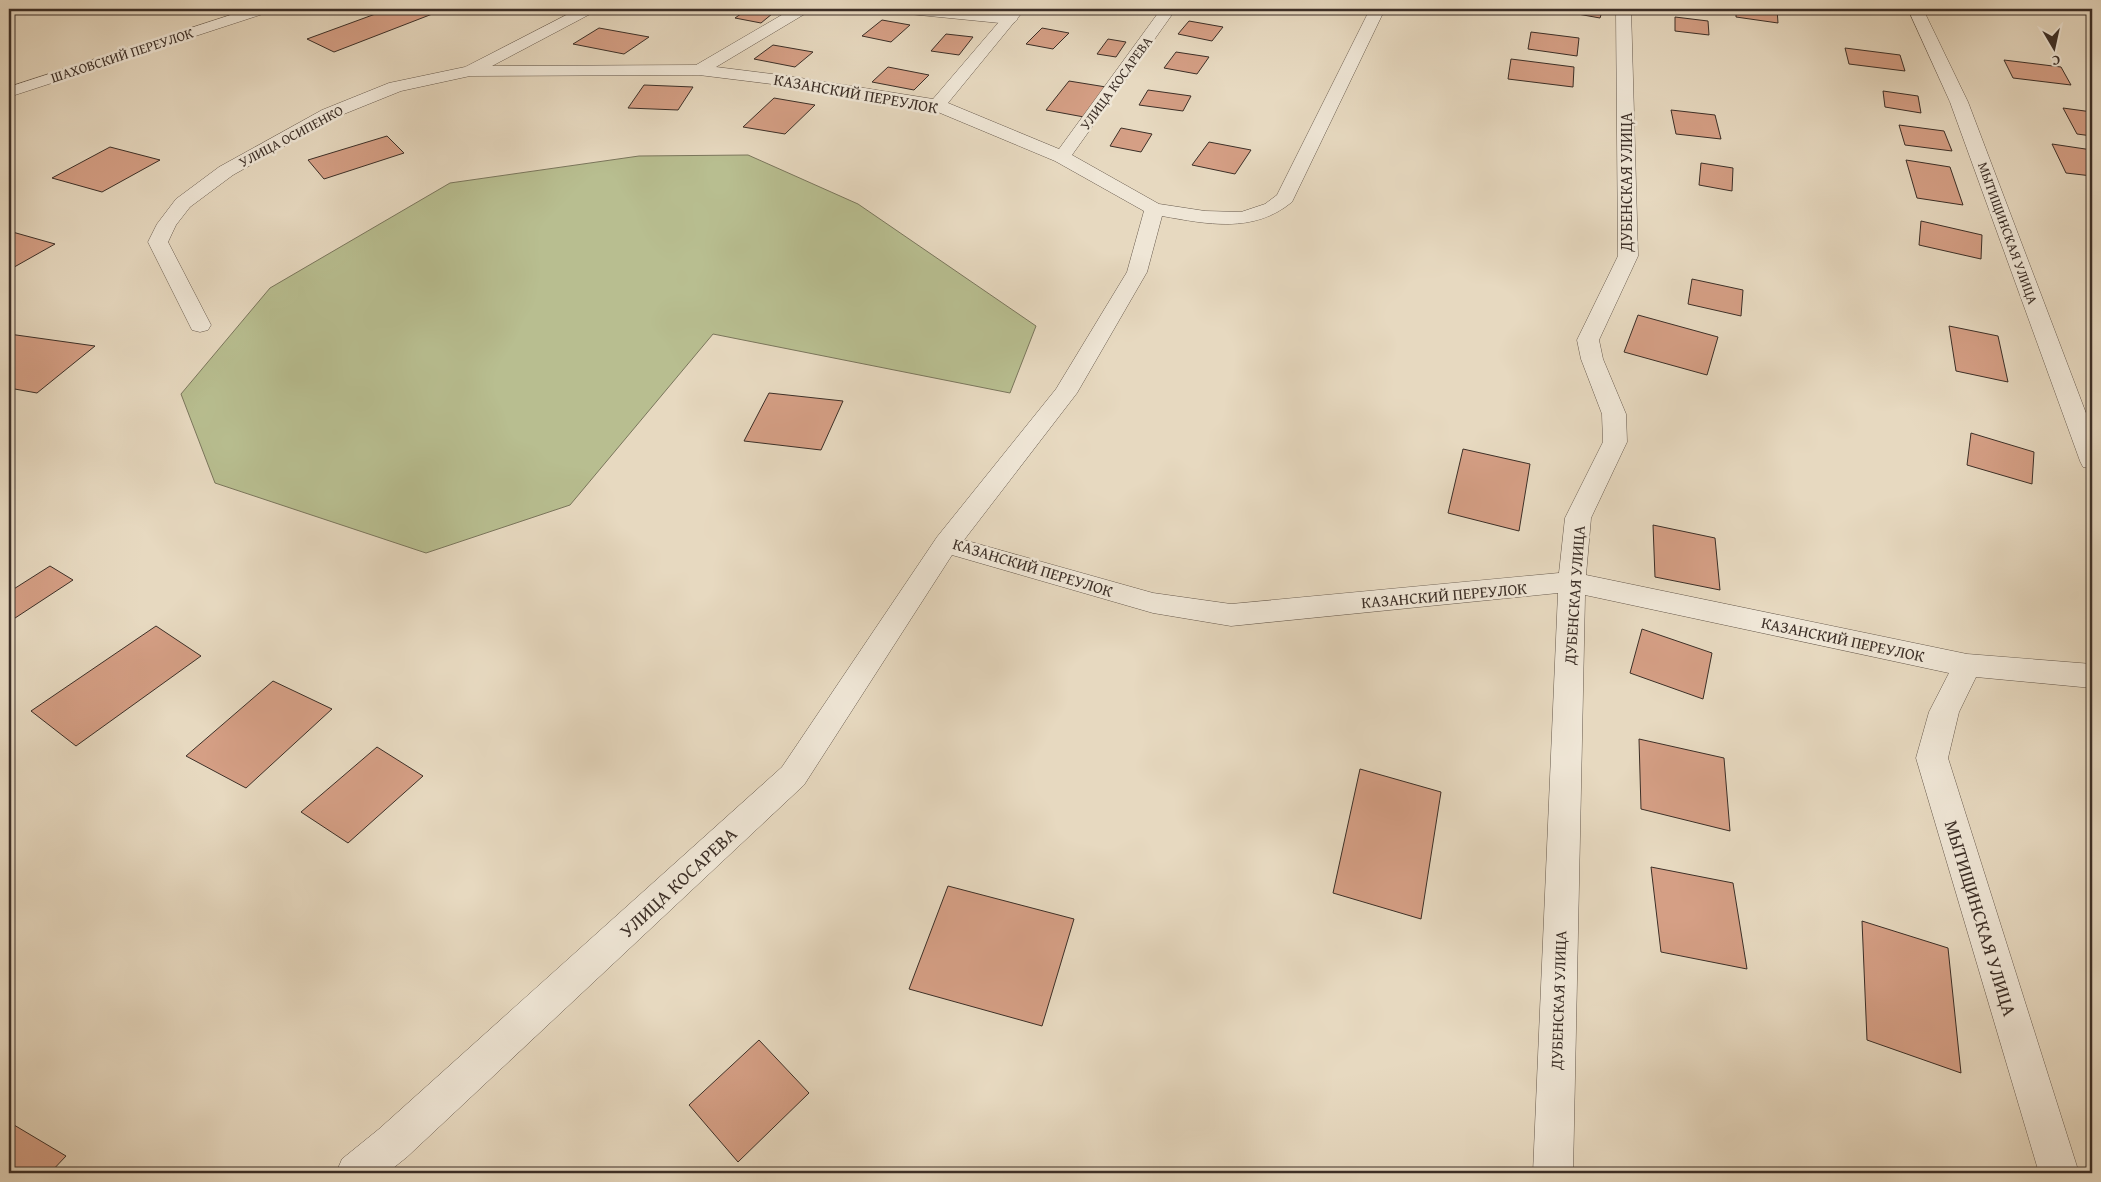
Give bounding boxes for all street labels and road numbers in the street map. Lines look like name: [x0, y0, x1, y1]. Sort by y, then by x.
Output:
street label: ШАХОВСКИЙ ПЕРЕУЛОК: [48, 22, 196, 87]
street label: УЛИЦА КОСАРЕВА: [1075, 32, 1157, 134]
street label: КАЗАНСКИЙ ПЕРЕУЛОК: [772, 67, 940, 119]
street label: УЛИЦА ОСИПЕНКО: [235, 100, 347, 172]
street label: ДУБЕНСКАЯ УЛИЦА: [1614, 112, 1638, 253]
street label: МЫТИЩИНСКАЯ УЛИЦА: [1973, 159, 2043, 307]
street label: ДУБЕНСКАЯ УЛИЦА: [1557, 524, 1591, 666]
street label: КАЗАНСКИЙ ПЕРЕУЛОК: [950, 531, 1116, 603]
street label: КАЗАНСКИЙ ПЕРЕУЛОК: [1360, 576, 1528, 614]
street label: КАЗАНСКИЙ ПЕРЕУЛОК: [1759, 610, 1927, 668]
street label: МЫТИЩИНСКАЯ УЛИЦА: [1938, 817, 2024, 1020]
street label: УЛИЦА КОСАРЕВА: [613, 820, 743, 944]
street label: ДУБЕНСКАЯ УЛИЦА: [1544, 930, 1572, 1071]

